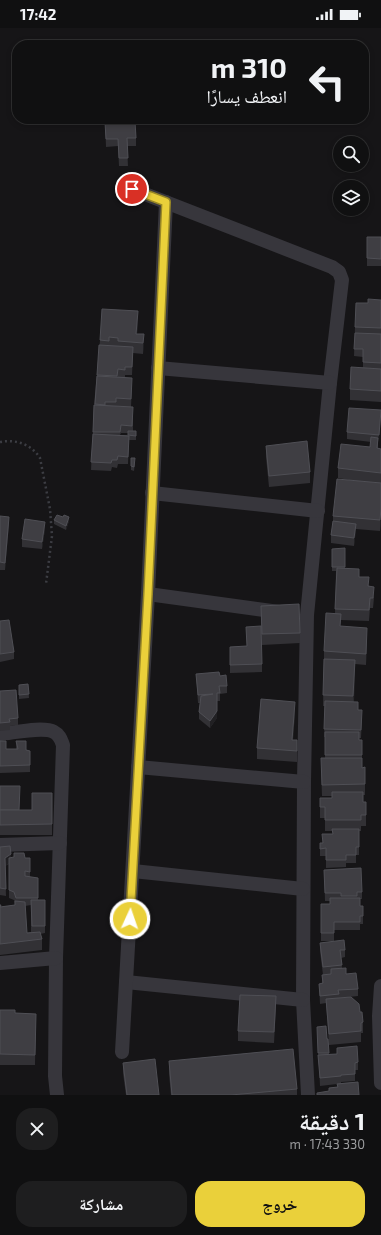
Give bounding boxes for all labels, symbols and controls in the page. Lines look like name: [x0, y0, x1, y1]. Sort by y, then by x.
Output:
text: 17:42: [20, 5, 57, 23]
text: 310 m: [211, 50, 287, 84]
icon: left: [301, 56, 353, 108]
text: انعطف يسارًا: [206, 85, 287, 107]
map controls: [333, 136, 369, 216]
button: search: [333, 136, 369, 172]
pin: [115, 172, 149, 206]
icon: arrive: [121, 178, 143, 200]
button: layers: [333, 180, 369, 216]
position arrow: [109, 898, 151, 940]
text: 1 دقيقة: [299, 1106, 365, 1135]
button: close: [16, 1108, 58, 1150]
text: 330 m · 17:43: [289, 1136, 365, 1152]
button: مشاركة: [16, 1181, 187, 1227]
button: خروج: [195, 1181, 365, 1227]

